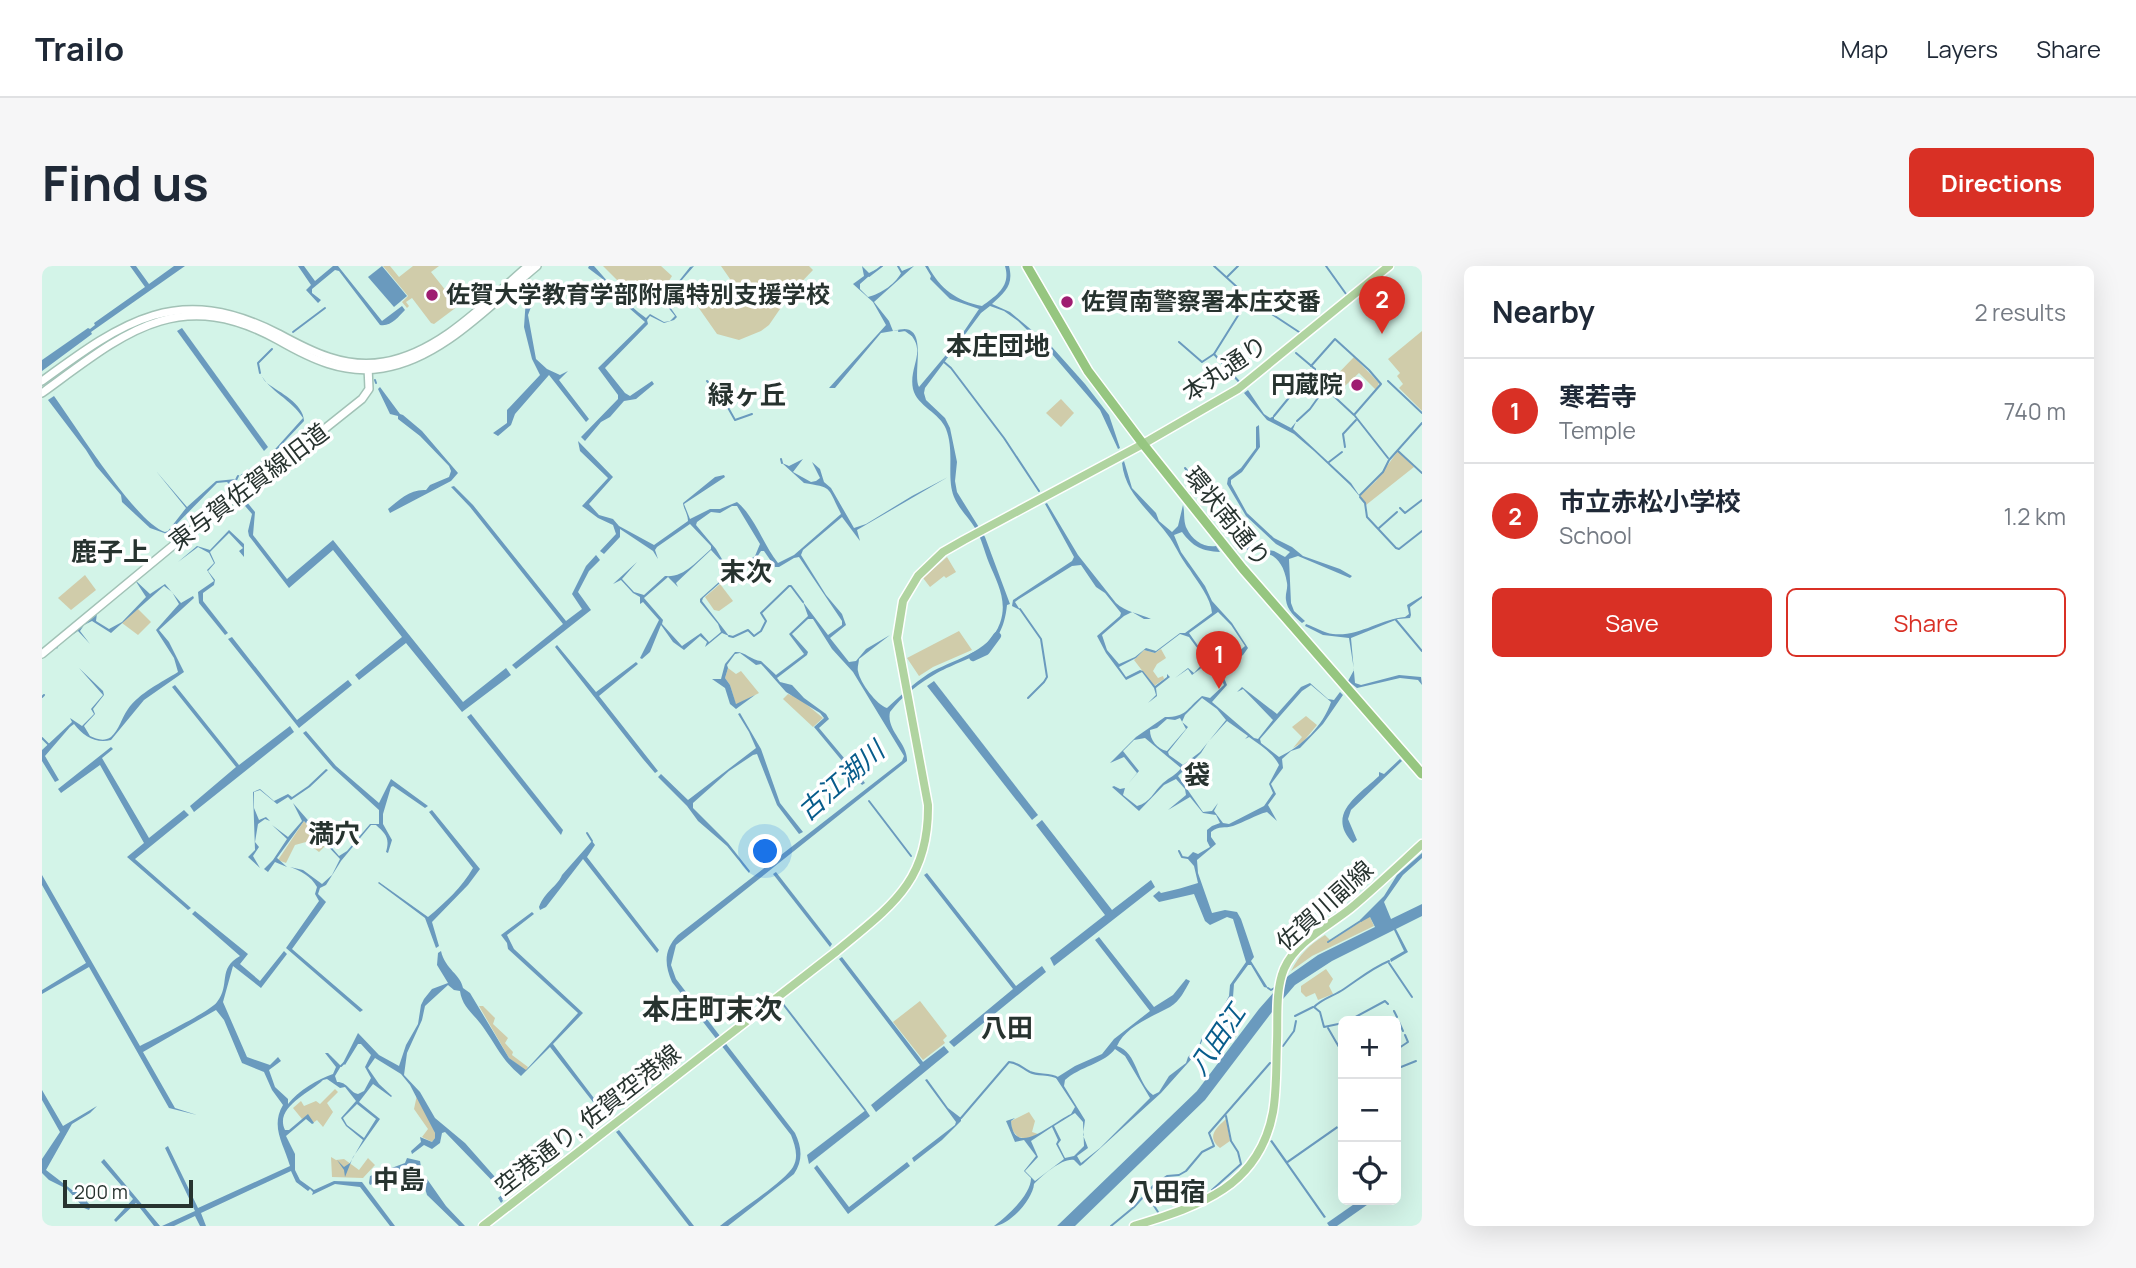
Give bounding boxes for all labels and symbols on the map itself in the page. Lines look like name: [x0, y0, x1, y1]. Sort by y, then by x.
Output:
pin: 2: [1359, 276, 1405, 334]
place label: 佐賀大学教育学部附属特別支援学校: [446, 277, 830, 310]
place label: 佐賀南警察署本庄交番: [1081, 284, 1321, 317]
marker: 佐賀大学教育学部附属特別支援学校: [424, 287, 440, 303]
marker: 佐賀南警察署本庄交番: [1059, 294, 1075, 310]
district label: 本庄団地: [946, 327, 1050, 363]
street label: 本丸通り: [1175, 327, 1273, 408]
place label: 円蔵院: [1271, 367, 1343, 400]
district label: 緑ヶ丘: [708, 376, 786, 412]
marker: 円蔵院: [1349, 377, 1365, 393]
street label: 東与賀佐賀線旧道: [161, 415, 335, 557]
street label: 環状南通り: [1178, 459, 1279, 573]
district label: 鹿子上: [71, 533, 149, 569]
district label: 末次: [720, 553, 772, 589]
pin: 1: [1196, 631, 1242, 689]
water label: 古江湖川: [789, 731, 894, 828]
district label: 袋: [1184, 756, 1210, 792]
district label: 満穴: [308, 815, 360, 851]
your location: [748, 834, 782, 868]
street label: 佐賀川副線: [1268, 852, 1380, 957]
district label: 本庄町末次: [642, 989, 782, 1027]
water label: 八田江: [1179, 995, 1255, 1082]
district label: 八田: [981, 1009, 1033, 1045]
street label: 空港通り, 佐賀空港線: [487, 1036, 687, 1202]
district label: 中島: [373, 1161, 425, 1197]
district label: 八田宿: [1128, 1173, 1206, 1209]
scale bar: [63, 1177, 192, 1209]

